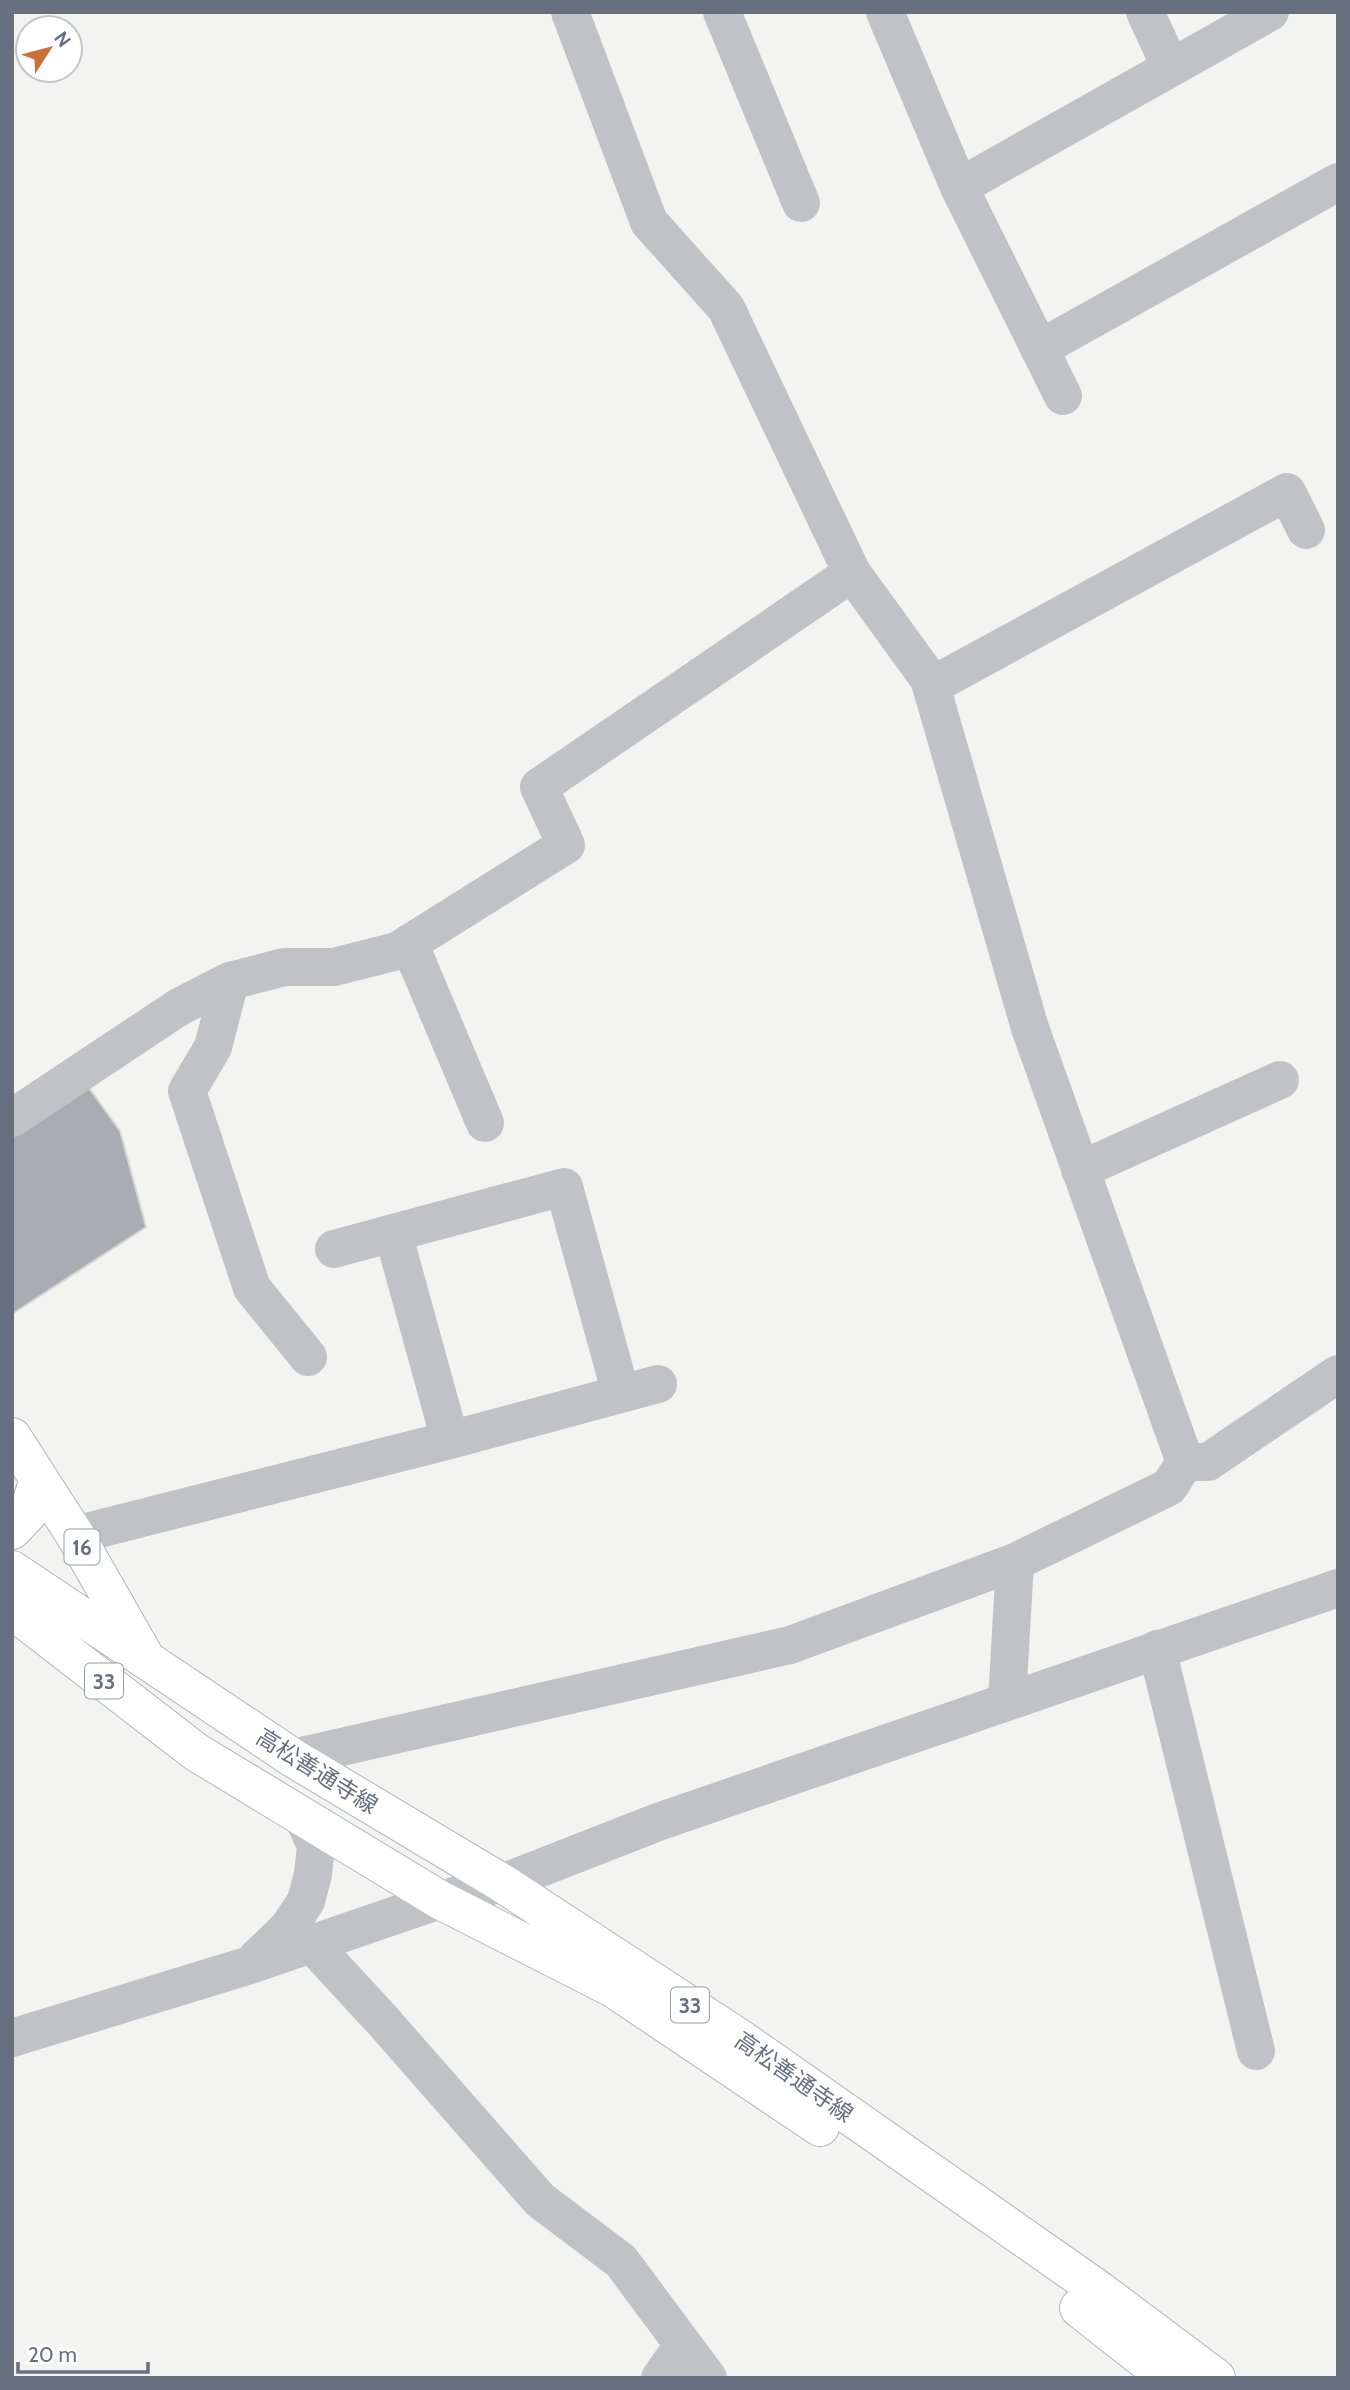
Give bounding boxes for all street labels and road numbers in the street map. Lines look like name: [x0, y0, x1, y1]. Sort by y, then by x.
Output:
road number: 16: [64, 1530, 100, 1564]
road number: 33: [85, 1664, 123, 1698]
street label: 高松善通寺線: [251, 1723, 383, 1819]
road number: 33: [671, 1988, 709, 2022]
street label: 高松善通寺線: [729, 2026, 859, 2128]

